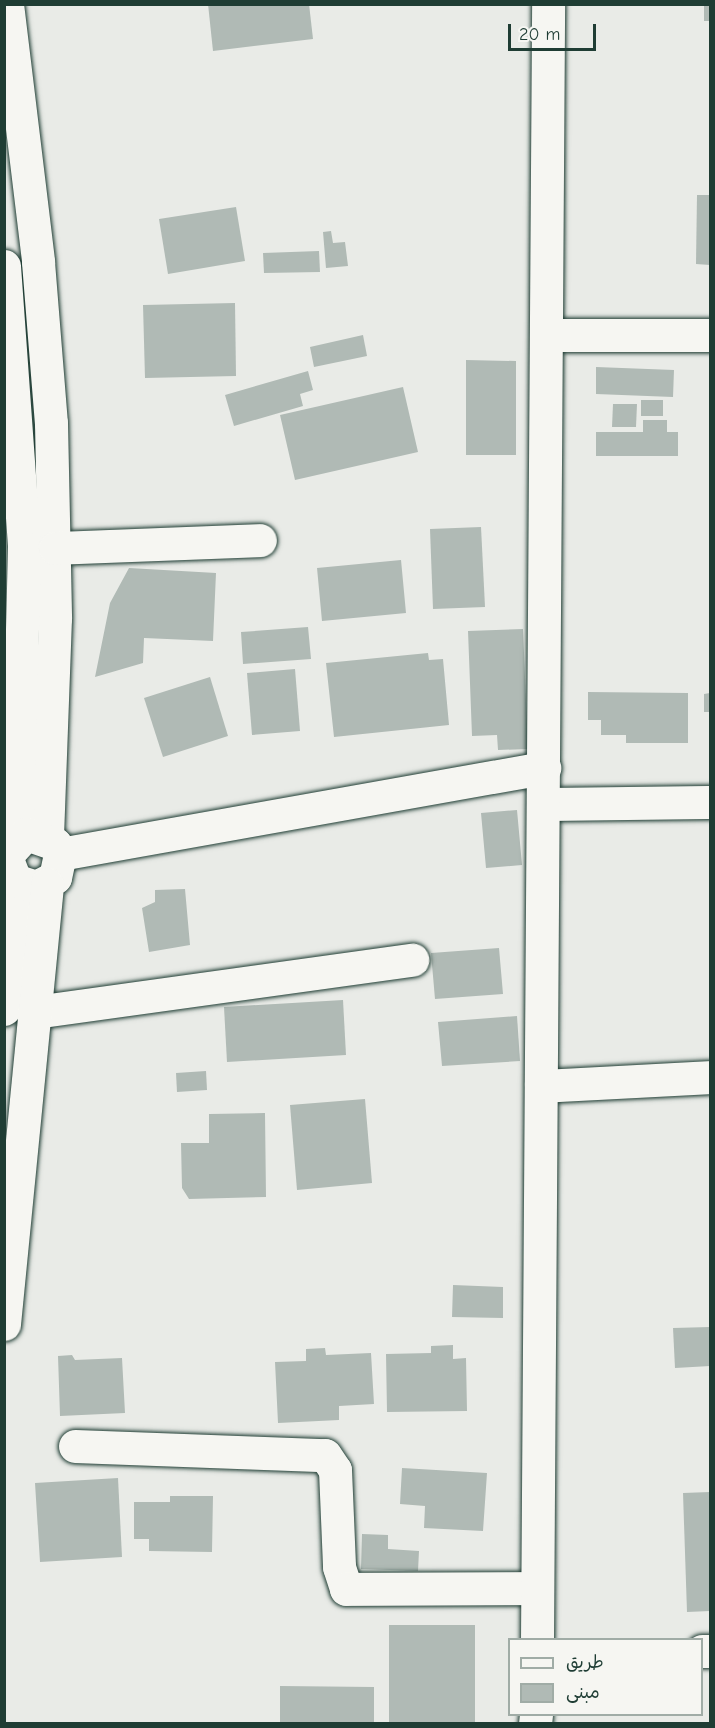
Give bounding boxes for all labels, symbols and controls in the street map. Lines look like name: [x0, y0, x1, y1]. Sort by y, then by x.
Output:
scale bar: [511, 12, 600, 50]
text: 20 m: [519, 24, 560, 45]
legend: [508, 1638, 703, 1716]
text: طريق: [566, 1652, 604, 1673]
text: مبنى: [566, 1682, 600, 1703]

